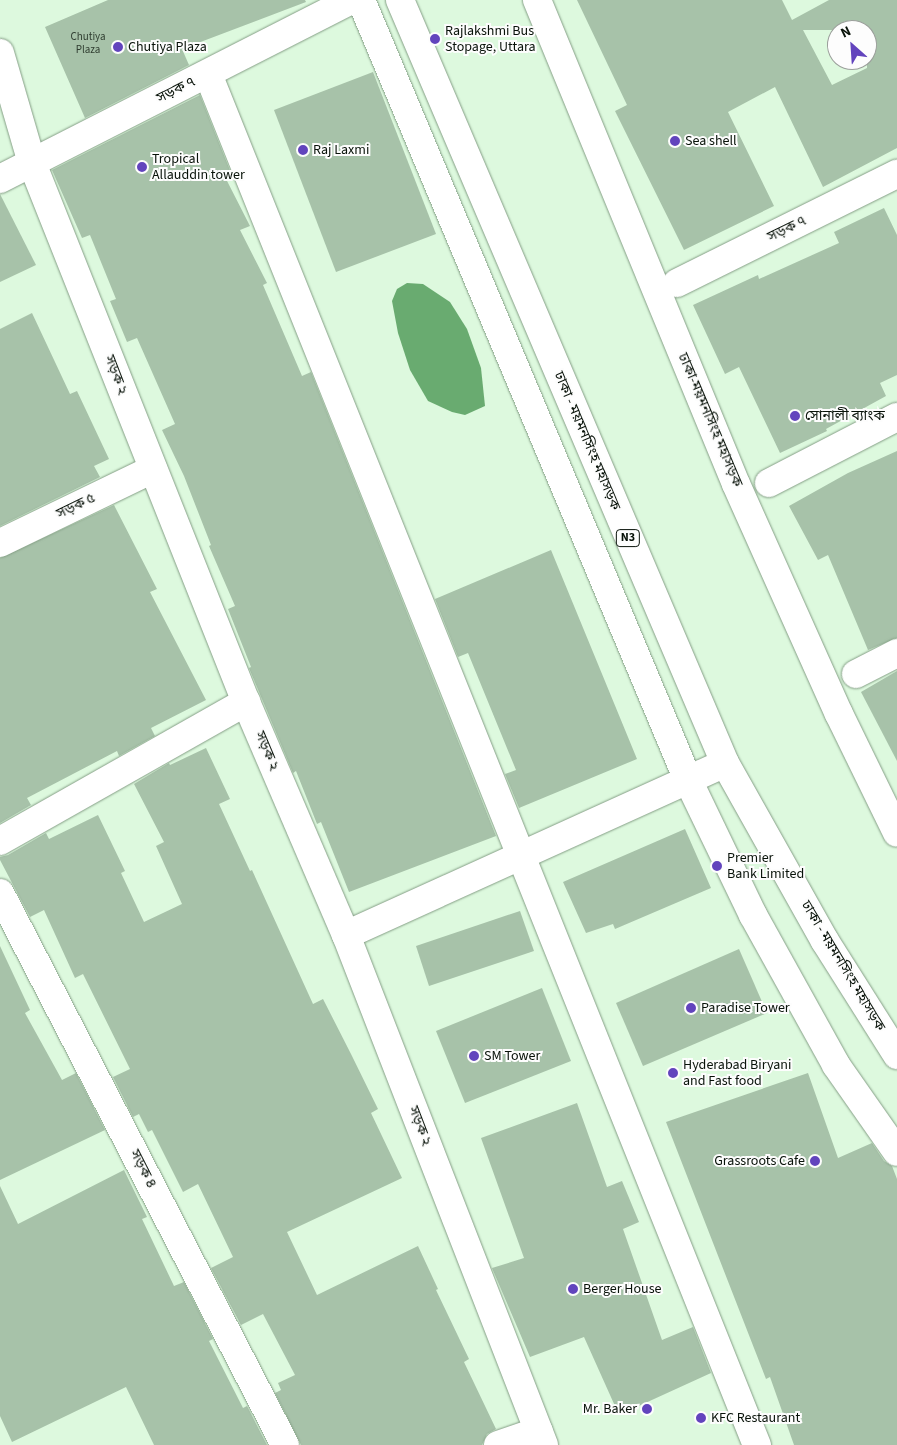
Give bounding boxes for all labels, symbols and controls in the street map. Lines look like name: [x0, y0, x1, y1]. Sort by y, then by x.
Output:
north arrow: [827, 20, 877, 70]
text: N: [837, 21, 854, 43]
place label: Rajlakshmi Bus Stopage, Uttara: [445, 23, 536, 56]
house number: Chutiya Plaza: [70, 31, 106, 57]
marker: Rajlakshmi Bus Stopage, Uttara: [429, 33, 441, 45]
place label: Chutiya Plaza: [128, 39, 207, 55]
marker: Chutiya Plaza: [112, 41, 124, 53]
street label: সড়ক ৭: [154, 73, 198, 107]
place label: Sea shell: [685, 133, 737, 149]
marker: Sea shell: [669, 135, 681, 147]
place label: Raj Laxmi: [313, 142, 369, 158]
marker: Raj Laxmi: [297, 144, 309, 156]
place label: Tropical Allauddin tower: [152, 151, 245, 184]
marker: Tropical Allauddin tower: [136, 161, 148, 173]
street label: সড়ক ৭: [765, 212, 809, 246]
street label: ঢাকা-ময়মনসিংহ মহাসড়ক: [674, 351, 746, 489]
street label: সড়ক ২: [101, 353, 131, 397]
street label: ঢাকা - ময়মনসিংহ মহাসড়ক: [550, 369, 624, 513]
place label: সোনালী ব্যাংক: [805, 408, 885, 424]
marker: সোনালী ব্যাংক: [789, 410, 801, 422]
street label: সড়ক ৫: [54, 489, 98, 523]
road number: N3: [616, 528, 640, 548]
street label: সড়ক ২: [251, 729, 283, 773]
place label: Premier Bank Limited: [727, 850, 804, 882]
marker: Premier Bank Limited: [711, 860, 723, 872]
street label: ঢাকা - ময়মনসিংহ মহাসড়ক: [797, 898, 889, 1034]
place label: Paradise Tower: [701, 1000, 790, 1016]
marker: Paradise Tower: [685, 1002, 697, 1014]
place label: SM Tower: [484, 1048, 540, 1064]
marker: SM Tower: [468, 1050, 480, 1062]
place label: Hyderabad Biryani and Fast food: [683, 1057, 791, 1090]
marker: Hyderabad Biryani and Fast food: [667, 1067, 679, 1079]
street label: সড়ক ২: [405, 1104, 435, 1148]
street label: সড়ক ৪: [126, 1147, 160, 1191]
place label: Grassroots Cafe: [714, 1153, 805, 1169]
marker: Grassroots Cafe: [809, 1155, 821, 1167]
place label: Berger House: [583, 1281, 662, 1297]
marker: Berger House: [567, 1283, 579, 1295]
place label: Mr. Baker: [583, 1401, 637, 1417]
marker: Mr. Baker: [641, 1403, 653, 1415]
place label: KFC Restaurant: [711, 1410, 800, 1426]
marker: KFC Restaurant: [695, 1412, 707, 1424]

